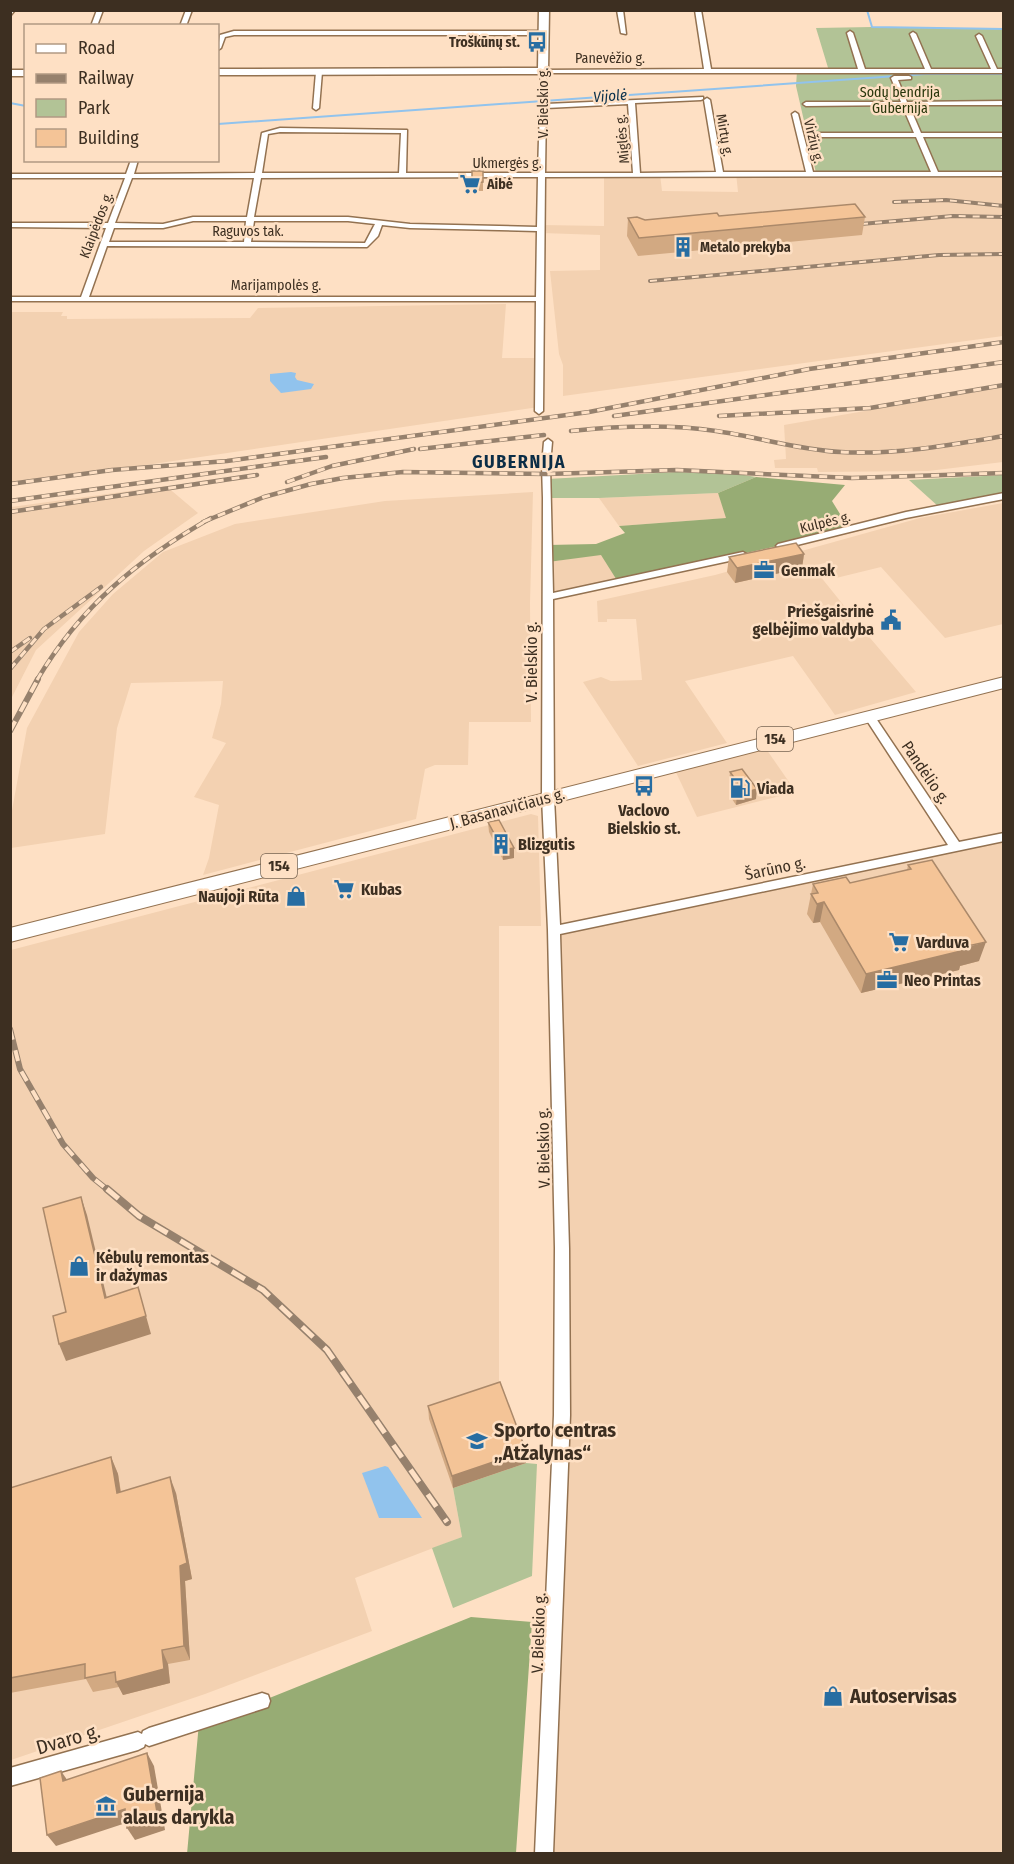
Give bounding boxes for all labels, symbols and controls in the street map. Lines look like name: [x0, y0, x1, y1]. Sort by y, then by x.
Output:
legend: [24, 24, 219, 162]
bus stop icon: Troškūnų st.: [525, 30, 549, 54]
place label: Troškūnų st.: [449, 34, 520, 51]
text: Road: [78, 37, 115, 59]
street label: Panevėžio g.: [575, 50, 645, 67]
text: Railway: [78, 67, 134, 89]
street label: V. Bielskio g.: [535, 68, 552, 138]
park label: Sodų bendrija Gubernija: [860, 84, 940, 117]
water label: Vijolė: [592, 86, 628, 106]
text: Park: [78, 97, 111, 119]
street label: Mirtų g.: [712, 112, 737, 158]
street label: Miglės g.: [612, 114, 633, 164]
street label: Viržių g.: [800, 117, 827, 165]
text: Building: [78, 127, 139, 149]
street label: Ukmergės g.: [472, 155, 542, 172]
supermarket icon: Aibė: [458, 172, 482, 196]
place label: Aibė: [486, 176, 513, 193]
street label: Klaipėdos g.: [76, 190, 117, 261]
street label: Raguvos tak.: [212, 223, 284, 240]
building icon: Metalo prekyba: [671, 235, 695, 259]
place label: Metalo prekyba: [700, 239, 791, 256]
street label: Marijampolės g.: [231, 277, 321, 294]
district label: GUBERNIJA: [472, 451, 566, 473]
street label: Kulpės g.: [798, 508, 852, 537]
office icon: Genmak: [752, 558, 776, 582]
place label: Genmak: [781, 561, 836, 580]
place label: Priešgaisrinė gelbėjimo valdyba: [753, 602, 874, 639]
public building icon: Priešgaisrinė gelbėjimo valdyba: [879, 608, 903, 632]
street label: V. Bielskio g.: [522, 622, 541, 702]
road number: 154: [757, 727, 793, 751]
street label: Pandėlio g.: [898, 737, 953, 807]
bus stop icon: Vaclovo Bielskio st.: [632, 774, 656, 798]
fuel station icon: Viada: [728, 776, 752, 800]
place label: Viada: [756, 779, 794, 798]
street label: J. Basanavičiaus g.: [448, 784, 567, 833]
place label: Vaclovo Bielskio st.: [607, 801, 681, 838]
building icon: Blizgutis: [489, 832, 513, 856]
place label: Blizgutis: [518, 835, 575, 854]
street label: Šarūno g.: [743, 852, 807, 884]
road number: 154: [261, 854, 297, 878]
supermarket icon: Kubas: [332, 877, 356, 901]
place label: Kubas: [361, 880, 402, 899]
shop icon: Naujoji Rūta: [284, 884, 308, 908]
place label: Naujoji Rūta: [198, 887, 279, 906]
supermarket icon: Varduva: [887, 930, 911, 954]
place label: Varduva: [915, 933, 969, 952]
office icon: Neo Printas: [875, 968, 899, 992]
place label: Neo Printas: [904, 971, 981, 990]
street label: V. Bielskio g.: [533, 1107, 554, 1189]
place label: Kėbulų remontas ir dažymas: [96, 1248, 209, 1285]
shop icon: Kėbulų remontas ir dažymas: [67, 1254, 91, 1278]
place label: Sporto centras „Atžalynas“: [494, 1418, 616, 1465]
school or university icon: Sporto centras „Atžalynas“: [465, 1429, 489, 1453]
street label: V. Bielskio g.: [528, 1592, 549, 1674]
shop icon: Autoservisas: [821, 1684, 845, 1708]
place label: Autoservisas: [849, 1684, 957, 1708]
street label: Dvaro g.: [33, 1718, 103, 1760]
place label: Gubernija alaus darykla: [123, 1782, 235, 1829]
museum icon: Gubernija alaus darykla: [94, 1794, 118, 1818]

